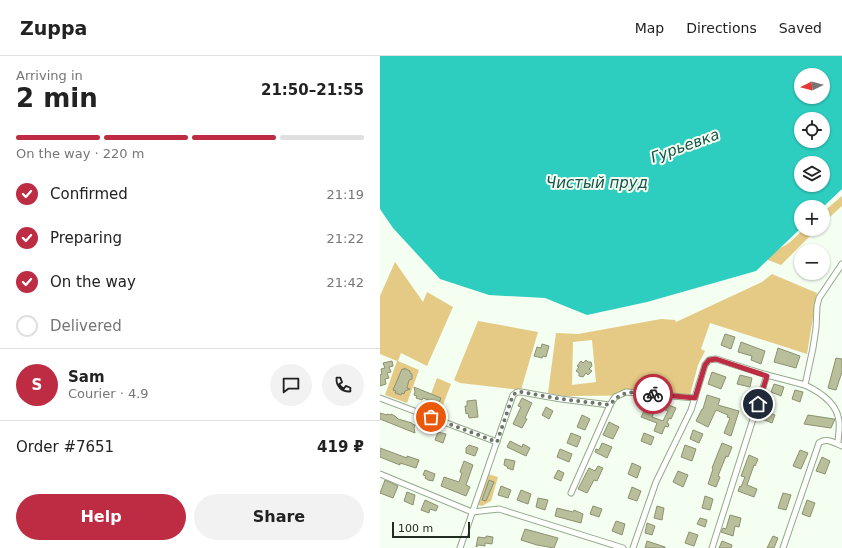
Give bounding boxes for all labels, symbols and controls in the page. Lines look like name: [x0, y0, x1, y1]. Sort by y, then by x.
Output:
text: Zuppa: [20, 17, 87, 39]
text: Map: [635, 20, 664, 36]
text: Directions: [686, 20, 757, 36]
text: Saved: [779, 20, 822, 36]
text: Arriving in: [16, 68, 83, 83]
north arrow: [794, 68, 830, 104]
map controls: [794, 68, 830, 280]
text: 21:50–21:55: [261, 81, 364, 99]
text: 2 min: [16, 83, 98, 113]
button: locate: [794, 112, 830, 148]
water label: Гурьевка: [648, 125, 722, 167]
text: On the way · 220 m: [16, 146, 144, 161]
button: layers: [794, 156, 830, 192]
water label: Чистый пруд: [546, 174, 648, 192]
icon: check: [16, 183, 38, 205]
text: Confirmed: [50, 185, 128, 203]
text: 21:19: [327, 187, 364, 202]
button: +: [794, 200, 830, 236]
icon: check: [16, 227, 38, 249]
text: Preparing: [50, 229, 122, 247]
text: 21:22: [327, 231, 364, 246]
button: −: [794, 244, 830, 280]
icon: check: [16, 271, 38, 293]
text: On the way: [50, 273, 136, 291]
text: 21:42: [327, 275, 364, 290]
text: Delivered: [50, 317, 122, 335]
button: chat: [270, 364, 312, 406]
button: phone: [322, 364, 364, 406]
text: Sam: [68, 368, 105, 386]
courier: [633, 374, 673, 414]
text: S: [32, 376, 42, 394]
icon: bike: [642, 383, 664, 405]
text: Courier · 4.9: [68, 386, 149, 401]
pin: [741, 387, 775, 421]
icon: home: [747, 393, 769, 415]
pin: [414, 400, 448, 434]
icon: bag: [420, 406, 442, 428]
text: Order #7651: [16, 438, 114, 456]
text: 419 ₽: [317, 438, 364, 456]
button: Help: [16, 494, 186, 540]
button: Share: [194, 494, 364, 540]
scale bar: [392, 520, 470, 539]
text: 100 m: [398, 522, 433, 535]

